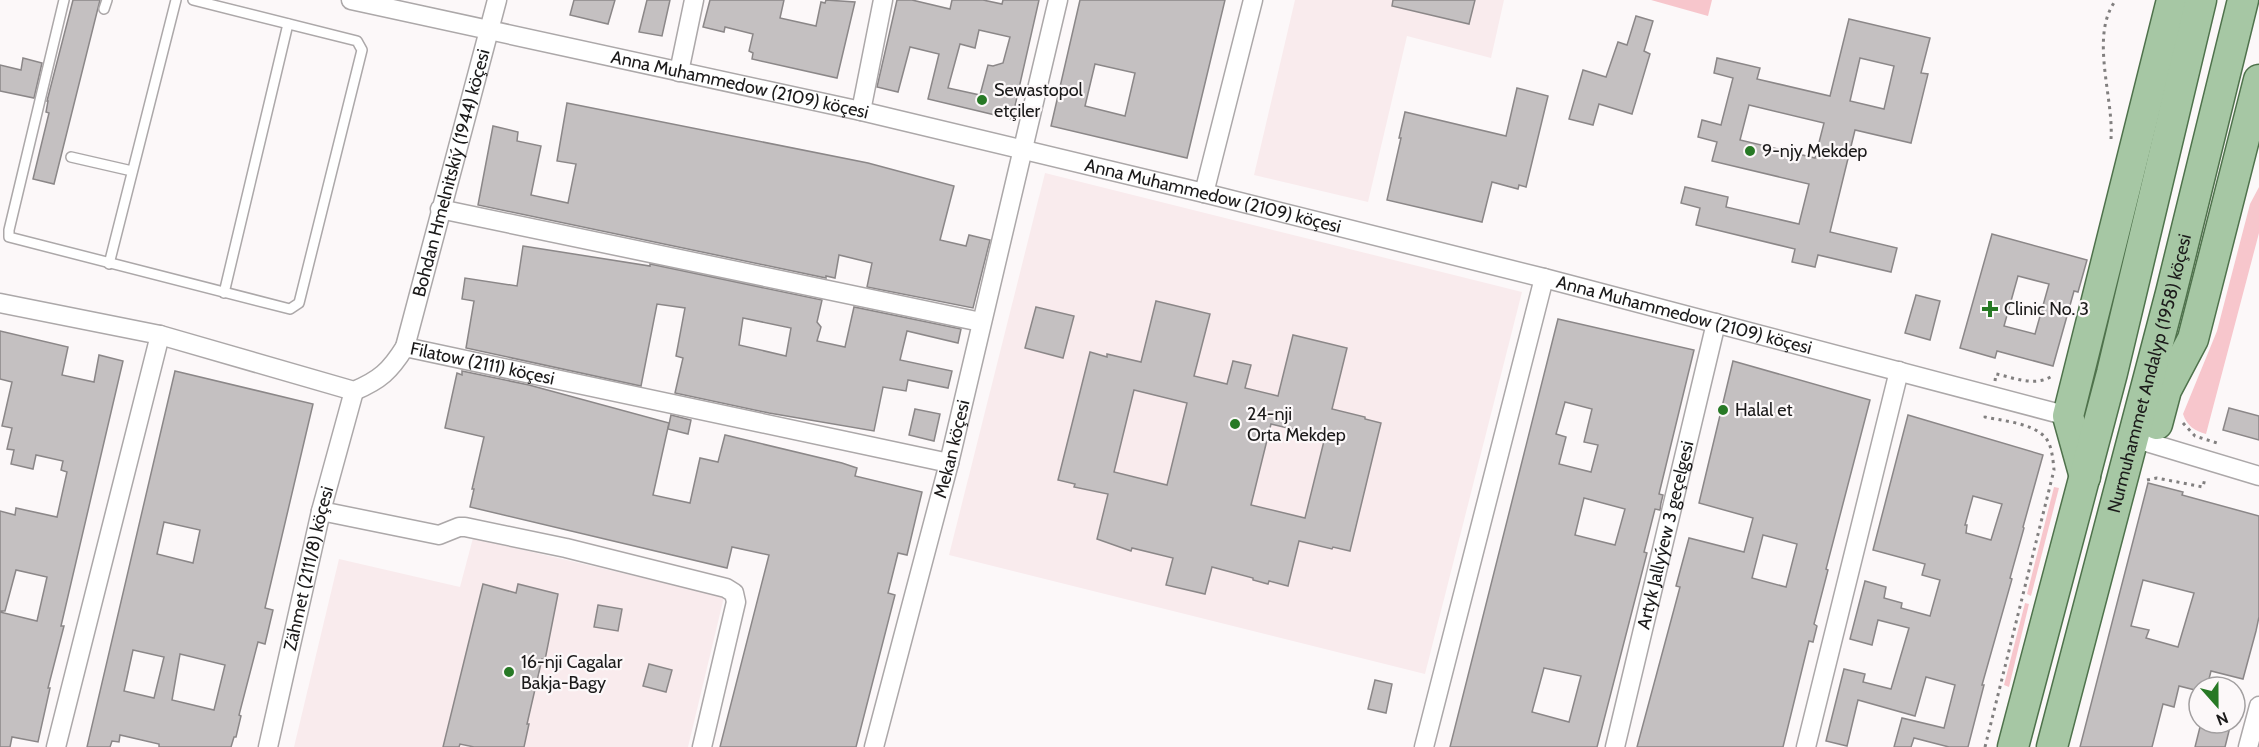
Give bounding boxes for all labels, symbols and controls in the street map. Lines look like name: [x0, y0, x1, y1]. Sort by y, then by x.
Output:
street label: Anna Muhammedow (2109) köçesi: [609, 46, 871, 123]
street label: Bohdan Hmelnitskiý (1944) köçesi: [408, 47, 495, 299]
place label: Sewastopol etçiler: [994, 79, 1084, 122]
marker: Sewastopol etçiler: [975, 93, 989, 107]
place label: 9-njy Mekdep: [1762, 140, 1867, 162]
marker: 9-njy Mekdep: [1743, 144, 1757, 158]
street label: Anna Muhammedow (2109) köçesi: [1083, 154, 1343, 238]
street label: Nurmuhammet Andalyp (1958) köçesi: [2103, 232, 2196, 515]
street label: Anna Muhammedow (2109) köçesi: [1554, 271, 1814, 359]
place label: Clinic No. 3: [2004, 298, 2089, 320]
marker: Clinic No. 3: [1981, 300, 1999, 318]
street label: Filatow (2111) köçesi: [408, 337, 557, 390]
street label: Mekan köçesi: [929, 398, 974, 501]
place label: Halal et: [1735, 399, 1793, 421]
place label: 24-nji Orta Mekdep: [1247, 403, 1346, 446]
marker: Halal et: [1716, 403, 1730, 417]
marker: 24-nji Orta Mekdep: [1228, 417, 1242, 431]
street label: Artyk Jallyýew 3 geçelgesi: [1632, 439, 1699, 631]
street label: Zähmet (2111/8) köçesi: [279, 484, 338, 653]
place label: 16-nji Cagalar Bakja-Bagy: [521, 651, 623, 694]
marker: 16-nji Cagalar Bakja-Bagy: [502, 665, 516, 679]
north arrow: [2187, 675, 2247, 735]
text: N: [2214, 708, 2231, 729]

